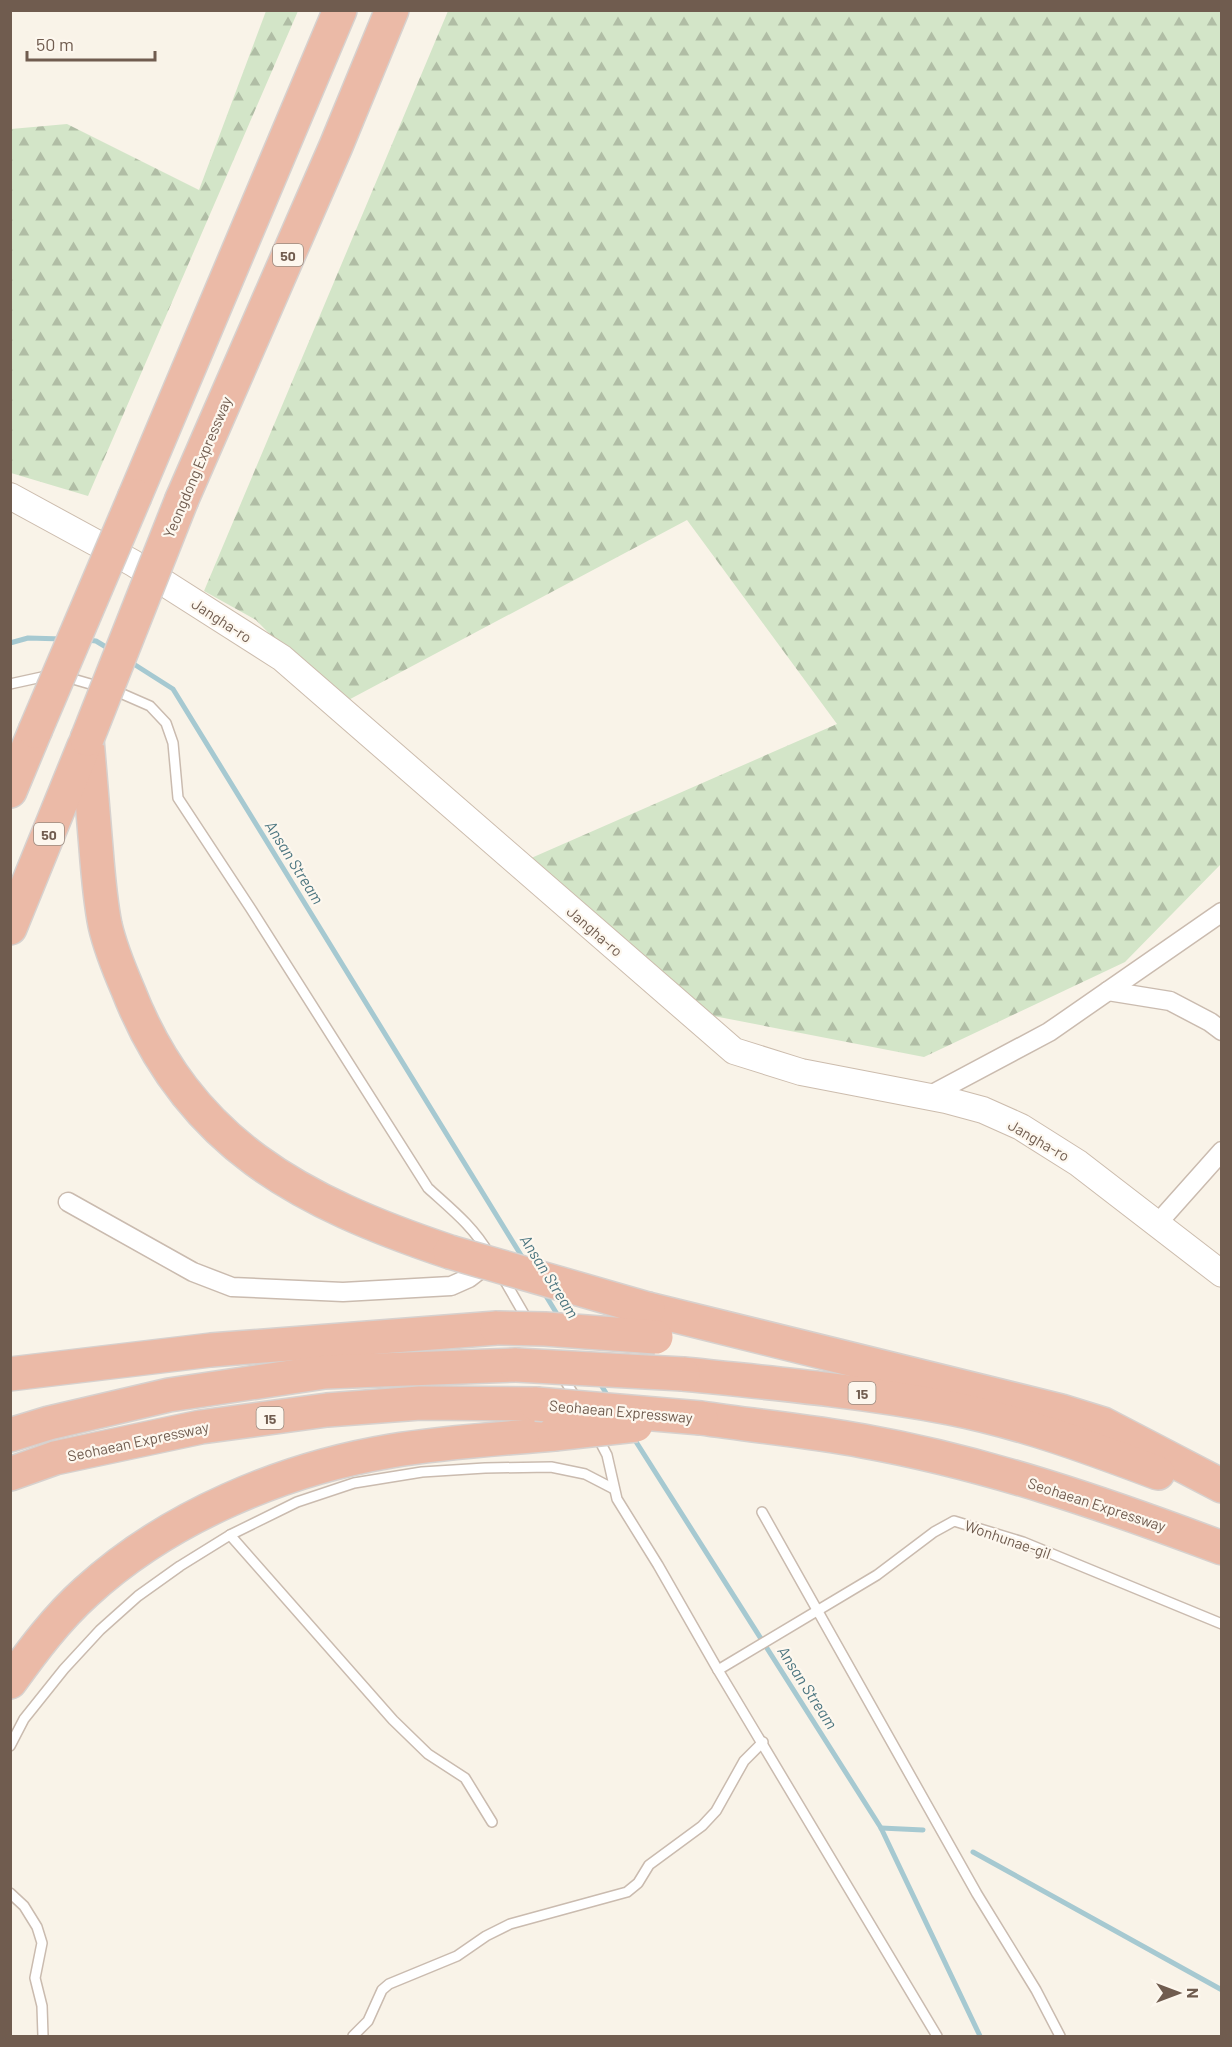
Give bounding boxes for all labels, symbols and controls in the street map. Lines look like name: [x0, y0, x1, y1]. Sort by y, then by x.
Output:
scale bar: [27, 24, 154, 62]
text: 50 m: [36, 33, 74, 55]
road number: 50: [273, 244, 303, 266]
street label: Yeongdong Expressway: [159, 393, 235, 540]
street label: Jangha-ro: [189, 594, 255, 646]
water label: Ansan Stream: [262, 817, 328, 907]
road number: 50: [34, 823, 64, 845]
street label: Jangha-ro: [564, 902, 626, 960]
street label: Jangha-ro: [1005, 1115, 1073, 1165]
water label: Ansan Stream: [517, 1231, 583, 1321]
road number: 15: [848, 1382, 876, 1404]
street label: Seohaean Expressway: [548, 1396, 694, 1426]
road number: 15: [256, 1407, 284, 1429]
street label: Seohaean Expressway: [66, 1417, 210, 1465]
street label: Seohaean Expressway: [1026, 1473, 1168, 1535]
street label: Wonhunae-gil: [963, 1516, 1053, 1562]
water label: Ansan Stream: [774, 1642, 842, 1732]
north arrow: [1148, 1963, 1208, 2023]
text: N: [1184, 1988, 1203, 1998]

